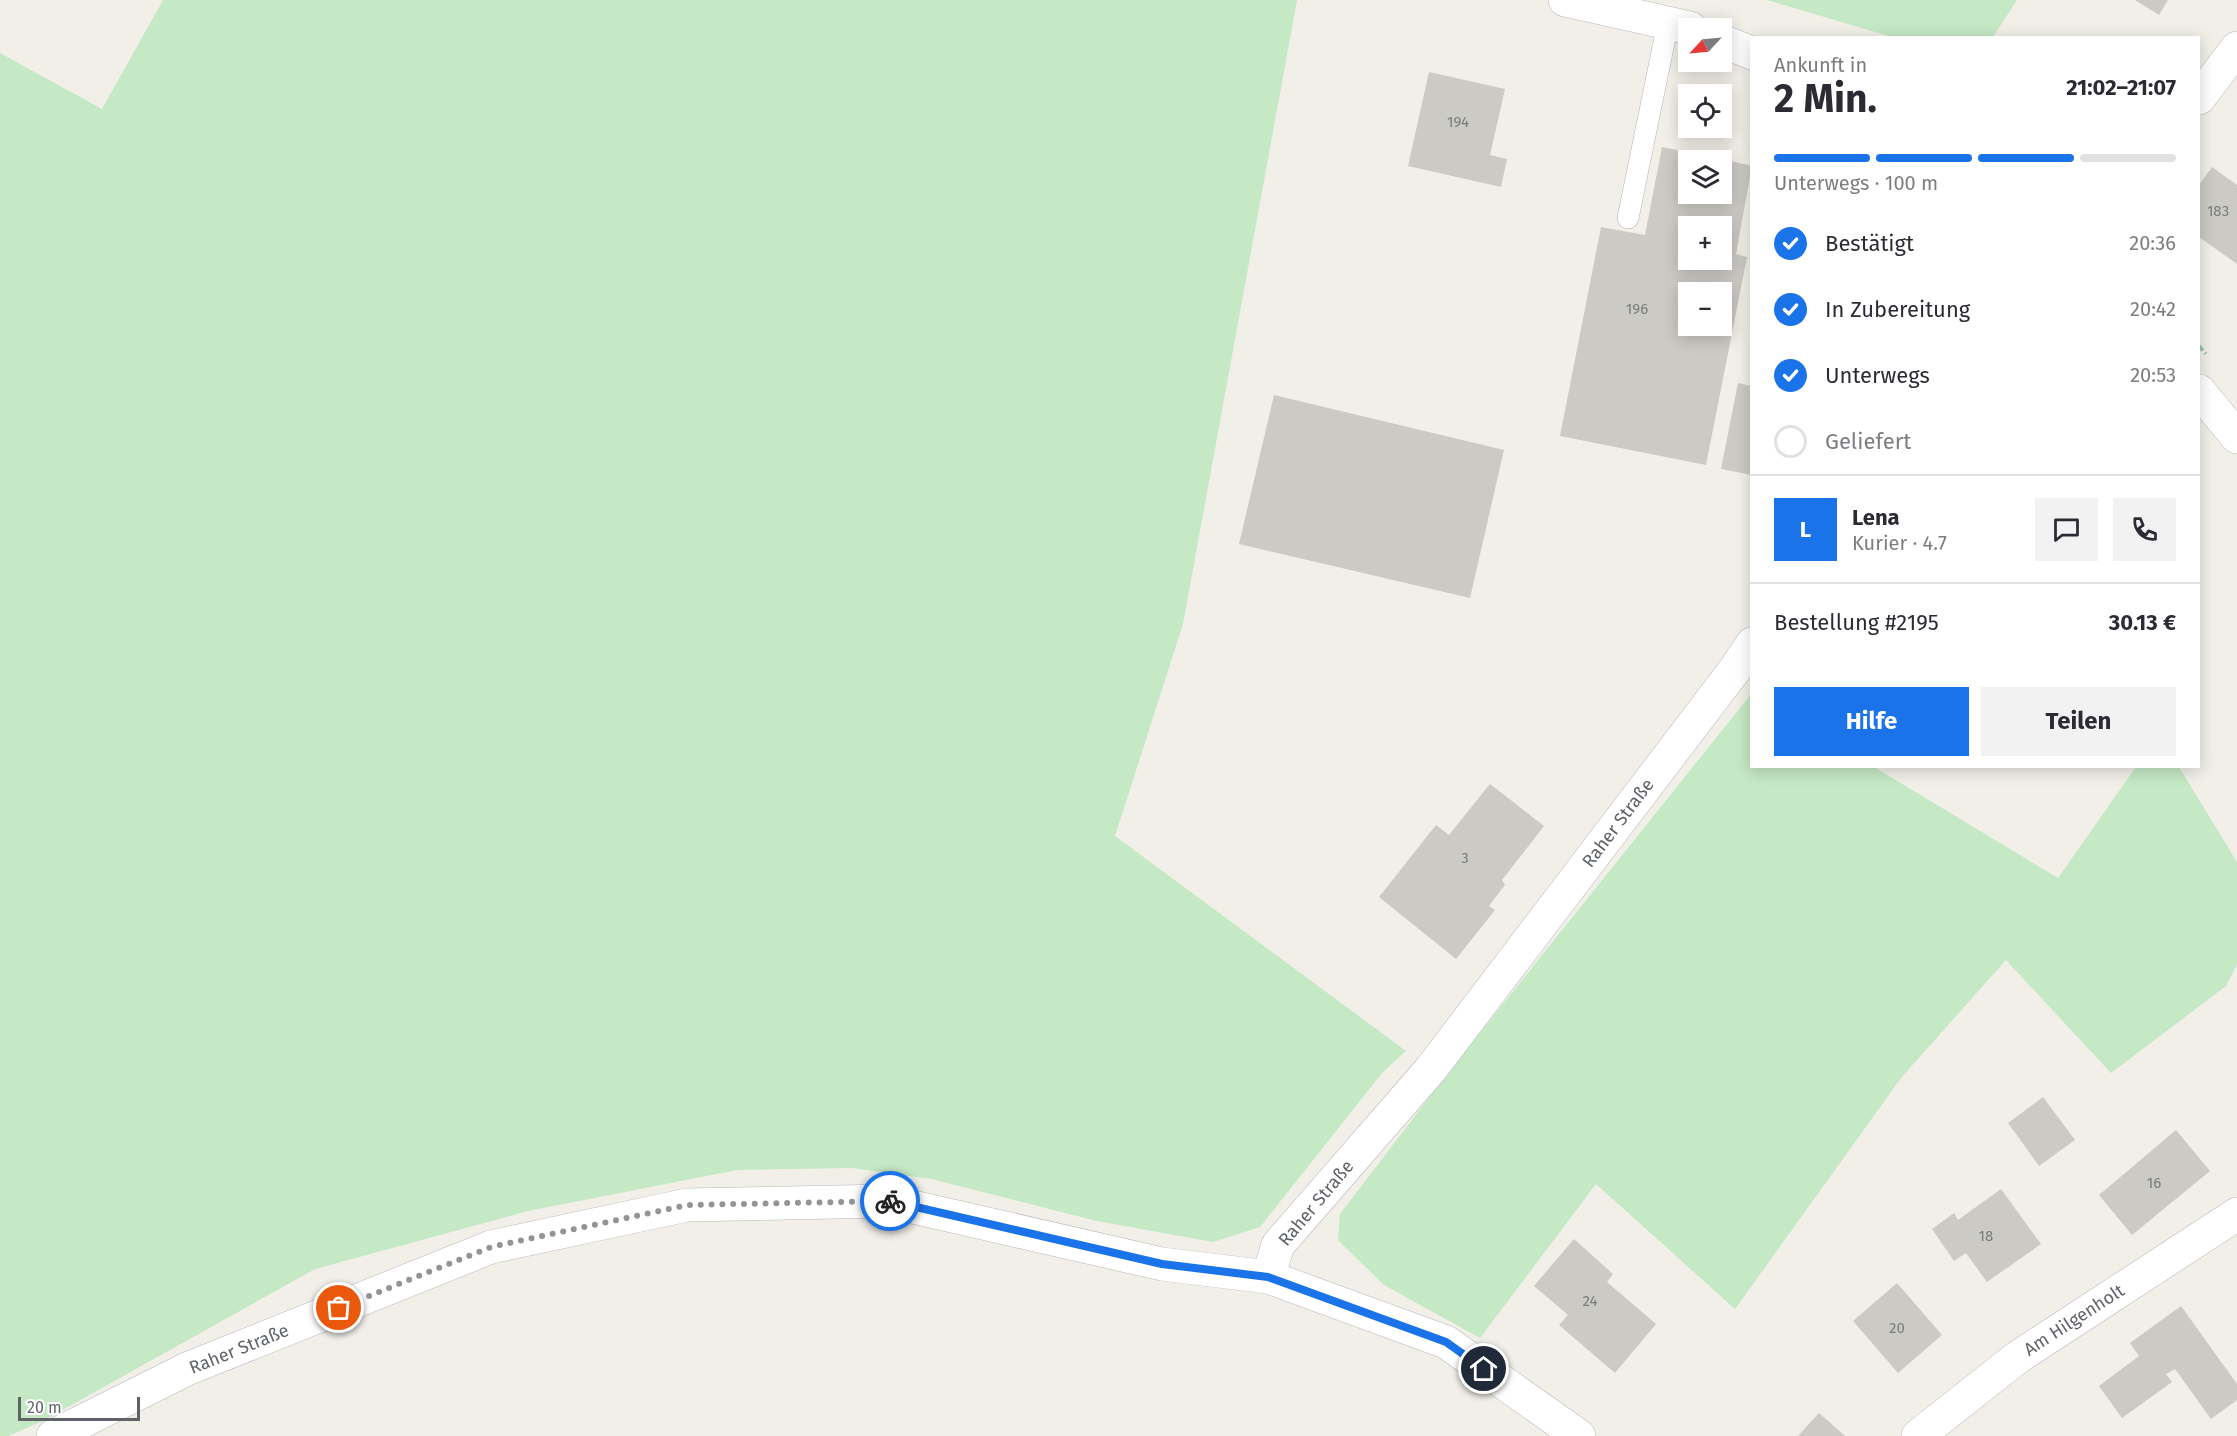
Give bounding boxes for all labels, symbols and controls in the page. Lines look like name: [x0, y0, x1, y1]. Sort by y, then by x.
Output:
north arrow: [1678, 18, 1732, 72]
map controls: [1678, 18, 1732, 336]
text: Ankunft in: [1774, 53, 1867, 77]
text: 21:02–21:07: [2066, 74, 2176, 101]
text: 2 Min.: [1774, 76, 1877, 122]
button: locate: [1678, 84, 1732, 138]
house number: 194: [1447, 113, 1469, 131]
button: layers: [1678, 150, 1732, 204]
text: Unterwegs · 100 m: [1774, 171, 1938, 195]
house number: 183: [2207, 202, 2229, 220]
button: +: [1678, 216, 1732, 270]
icon: check: [1774, 227, 1807, 260]
text: Bestätigt: [1825, 230, 1914, 257]
text: 20:36: [2129, 231, 2176, 255]
button: −: [1678, 282, 1732, 336]
icon: check: [1774, 293, 1807, 326]
text: In Zubereitung: [1825, 296, 1970, 323]
text: 20:42: [2130, 297, 2176, 321]
house number: 196: [1626, 300, 1648, 318]
icon: check: [1774, 359, 1807, 392]
text: Unterwegs: [1825, 362, 1930, 389]
text: 20:53: [2130, 363, 2176, 387]
text: Geliefert: [1825, 428, 1911, 455]
button: chat: [2035, 498, 2098, 561]
button: phone: [2113, 498, 2176, 561]
text: Lena: [1852, 504, 1900, 531]
text: L: [1800, 516, 1811, 543]
text: Kurier · 4.7: [1852, 531, 1947, 555]
text: Bestellung #2195: [1774, 609, 1939, 636]
text: 30.13 €: [2109, 609, 2176, 636]
button: Hilfe: [1774, 687, 1969, 756]
button: Teilen: [1981, 687, 2176, 756]
street label: Raher Straße: [1577, 774, 1659, 872]
house number: 3: [1461, 849, 1469, 867]
street label: Raher Straße: [1274, 1156, 1358, 1250]
courier: [860, 1171, 920, 1231]
house number: 16: [2147, 1174, 2161, 1192]
icon: bike: [874, 1185, 907, 1218]
house number: 18: [1979, 1227, 1993, 1245]
street label: Am Hilgenholt: [2020, 1279, 2129, 1361]
pin: [313, 1282, 364, 1333]
icon: bag: [322, 1291, 355, 1324]
house number: 24: [1582, 1292, 1598, 1310]
street label: Raher Straße: [186, 1319, 292, 1379]
house number: 20: [1889, 1319, 1905, 1337]
pin: [1458, 1343, 1509, 1394]
icon: home: [1467, 1352, 1500, 1385]
scale bar: [18, 1394, 140, 1422]
text: 20 m: [27, 1398, 62, 1417]

